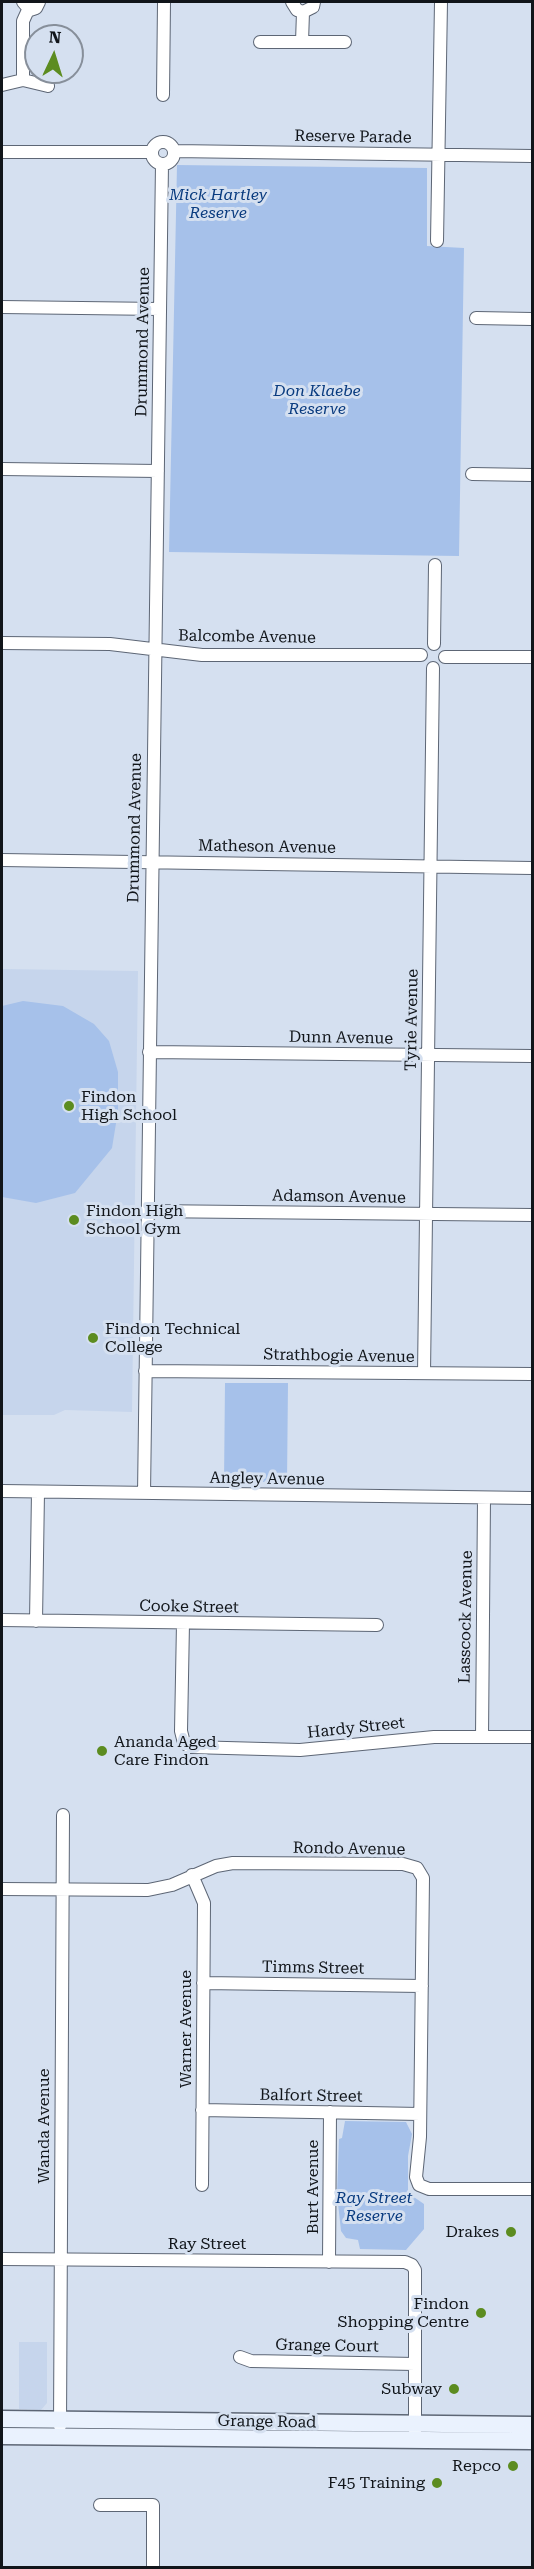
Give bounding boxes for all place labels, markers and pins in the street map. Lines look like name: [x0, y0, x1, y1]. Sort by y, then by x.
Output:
place label: Findon High School: [81, 1087, 177, 1125]
marker: Findon High School: [62, 1099, 76, 1113]
place label: Findon High School Gym: [86, 1201, 183, 1239]
marker: Findon High School Gym: [67, 1213, 81, 1227]
place label: Findon Technical College: [105, 1319, 240, 1357]
marker: Findon Technical College: [86, 1331, 100, 1345]
place label: Ananda Aged Care Findon: [114, 1732, 217, 1770]
marker: Ananda Aged Care Findon: [95, 1744, 109, 1758]
place label: Drakes: [445, 2222, 499, 2242]
marker: Drakes: [504, 2225, 518, 2239]
place label: Findon Shopping Centre: [338, 2294, 469, 2332]
marker: Findon Shopping Centre: [474, 2306, 488, 2320]
place label: Subway: [381, 2379, 442, 2399]
marker: Subway: [447, 2382, 461, 2396]
place label: Repco: [452, 2456, 501, 2476]
marker: Repco: [506, 2459, 520, 2473]
place label: F45 Training: [328, 2473, 425, 2493]
marker: F45 Training: [430, 2476, 444, 2490]

